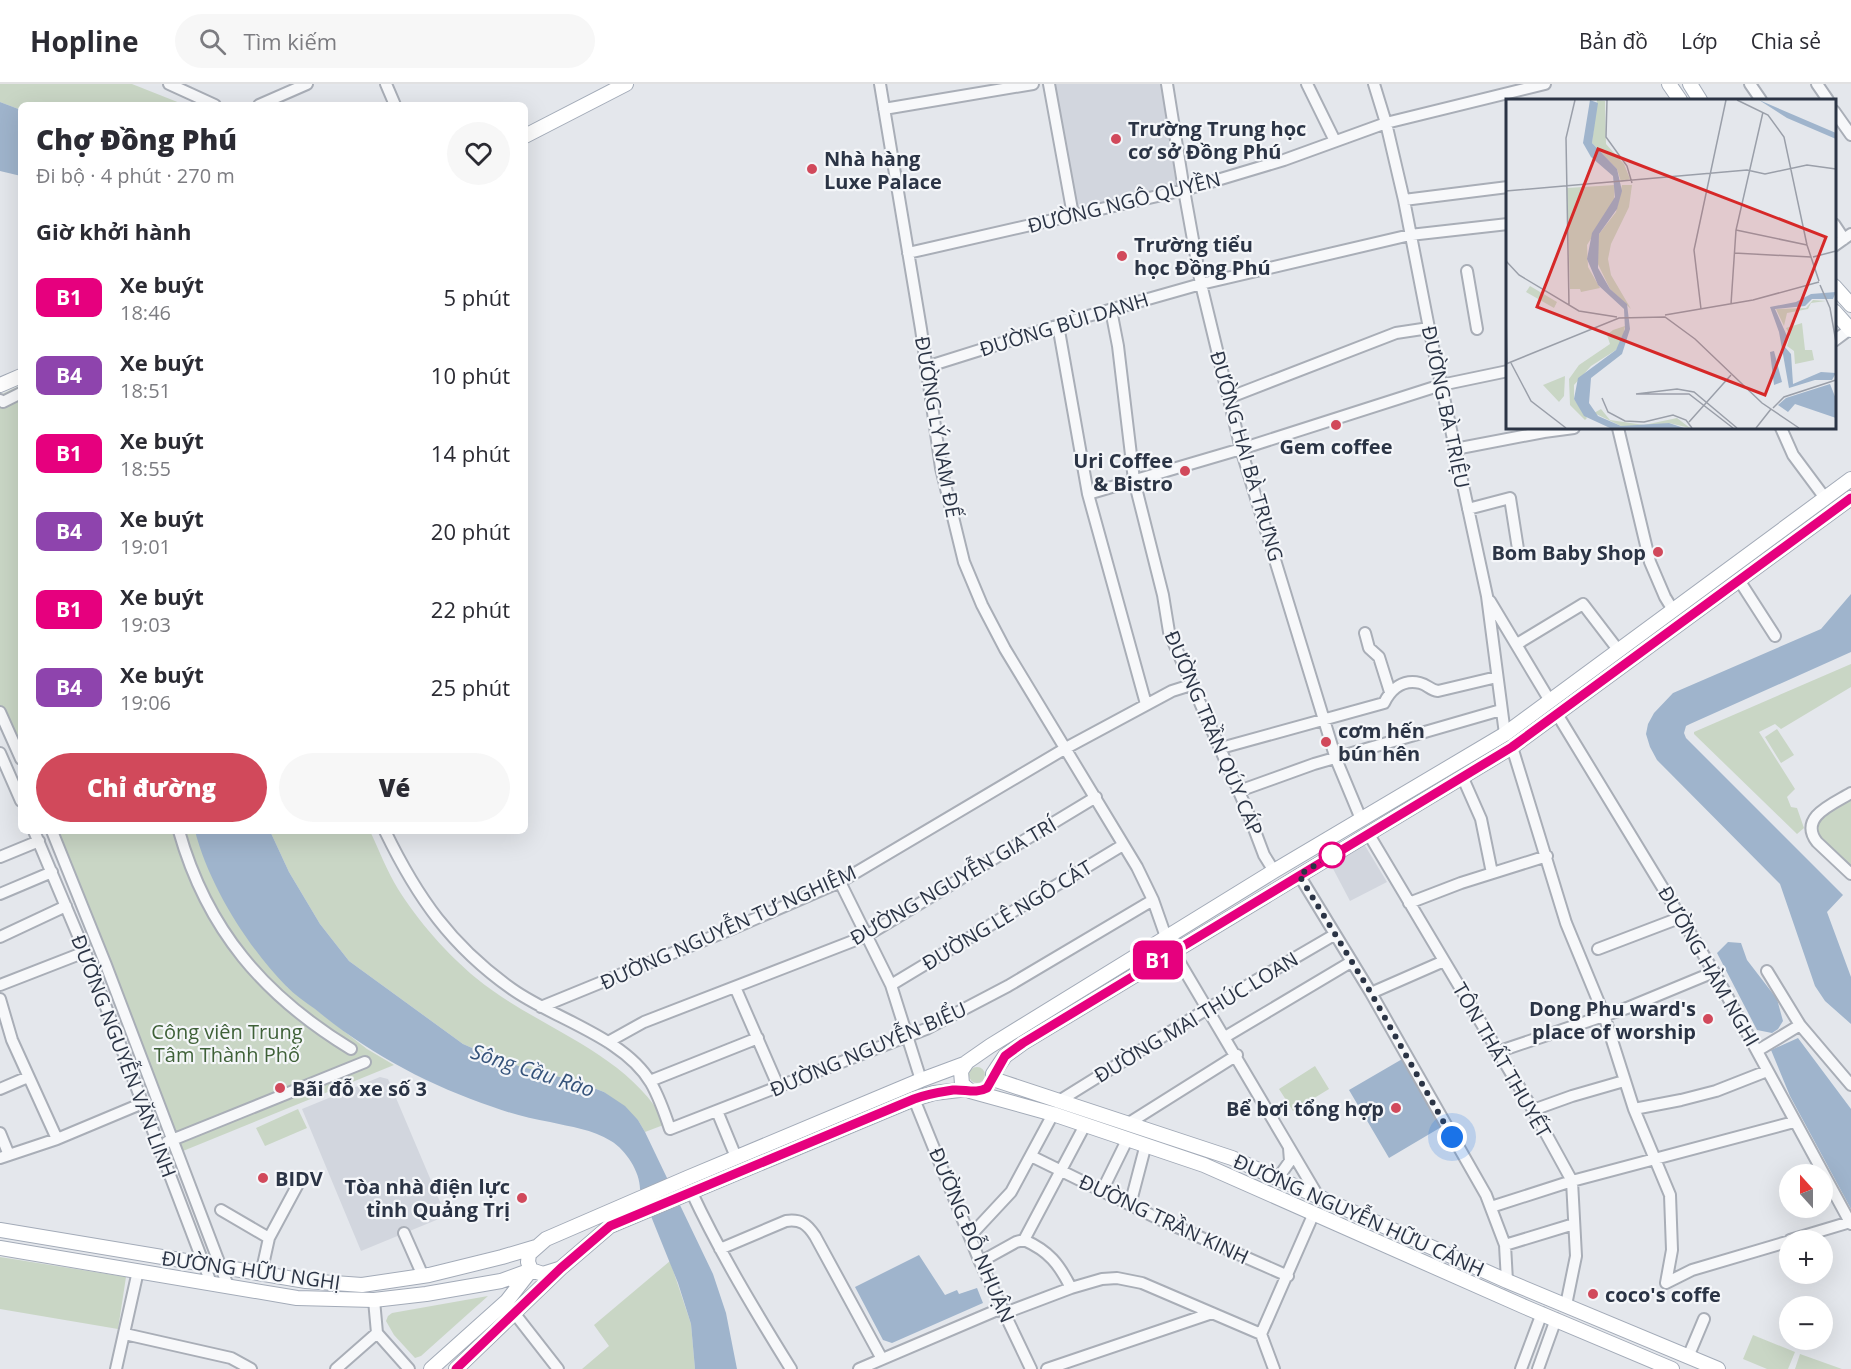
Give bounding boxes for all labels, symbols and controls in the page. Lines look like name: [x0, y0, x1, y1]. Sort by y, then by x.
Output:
search box: [175, 14, 595, 68]
text: Hopline: [30, 22, 139, 60]
icon: search: [196, 25, 229, 58]
text: Tìm kiếm: [244, 26, 337, 56]
text: Bản đồ: [1579, 27, 1648, 55]
text: Lớp: [1681, 27, 1718, 55]
text: Chia sẻ: [1751, 27, 1821, 55]
inset map: [1506, 99, 1836, 429]
place label: Trường Trung học cơ sở Đồng Phú: [1128, 115, 1306, 165]
text: Chợ Đồng Phú: [36, 120, 237, 158]
button: heart: [447, 122, 510, 185]
marker: Trường Trung học cơ sở Đồng Phú: [1109, 132, 1123, 146]
place label: Nhà hàng Luxe Palace: [824, 145, 942, 195]
text: Đi bộ · 4 phút · 270 m: [36, 162, 235, 189]
marker: Nhà hàng Luxe Palace: [805, 162, 819, 176]
street label: ĐƯỜNG NGÔ QUYỀN: [1025, 165, 1223, 239]
text: Giờ khởi hành: [36, 216, 191, 246]
place label: Trường tiểu học Đồng Phú: [1134, 231, 1271, 281]
marker: Trường tiểu học Đồng Phú: [1115, 249, 1129, 263]
text: Xe buýt: [120, 269, 204, 299]
text: 5 phút: [443, 282, 510, 312]
text: B1: [56, 283, 82, 311]
street label: ĐƯỜNG BÙI DANH: [976, 285, 1152, 363]
text: 18:46: [120, 299, 171, 326]
street label: ĐƯỜNG BÀ TRIỆU: [1416, 323, 1476, 491]
street label: ĐƯỜNG LÝ NAM ĐẾ: [909, 334, 967, 521]
text: Xe buýt: [120, 347, 204, 377]
street label: ĐƯỜNG HAI BÀ TRƯNG: [1204, 348, 1290, 564]
text: 10 phút: [431, 360, 510, 390]
text: B4: [56, 361, 82, 389]
text: 18:51: [120, 377, 171, 404]
marker: Gem coffee: [1329, 418, 1343, 432]
text: Xe buýt: [120, 425, 204, 455]
place label: Gem coffee: [1280, 433, 1392, 460]
text: 14 phút: [431, 438, 510, 468]
text: B1: [56, 439, 82, 467]
place label: Uri Coffee & Bistro: [1073, 447, 1173, 497]
text: 18:55: [120, 455, 171, 482]
marker: Uri Coffee & Bistro: [1178, 464, 1192, 478]
text: Xe buýt: [120, 503, 204, 533]
text: 20 phút: [431, 516, 510, 546]
text: B4: [56, 517, 82, 545]
text: 19:01: [120, 533, 171, 560]
place label: Bom Baby Shop: [1491, 539, 1646, 566]
marker: Bom Baby Shop: [1651, 545, 1665, 559]
text: Xe buýt: [120, 581, 204, 611]
text: 22 phút: [431, 594, 510, 624]
text: B1: [56, 595, 82, 623]
text: 19:03: [120, 611, 171, 638]
street label: ĐƯỜNG TRẦN QÚY CÁP: [1159, 626, 1269, 840]
text: Xe buýt: [120, 659, 204, 689]
text: 25 phút: [431, 672, 510, 702]
text: B4: [56, 673, 82, 701]
text: 19:06: [120, 689, 171, 716]
place label: cơm hến bún hên: [1338, 717, 1425, 767]
marker: cơm hến bún hên: [1319, 735, 1333, 749]
button: Chỉ đường: [36, 753, 267, 822]
button: Vé: [279, 753, 510, 822]
street label: ĐƯỜNG NGUYỄN GIA TRÍ: [845, 811, 1061, 951]
unlabelled marker: [1319, 842, 1345, 868]
street label: ĐƯỜNG LÊ NGÔ CÁT: [917, 854, 1097, 976]
street label: ĐƯỜNG NGUYỄN TƯ NGHIÊM: [596, 858, 860, 996]
street label: ĐƯỜNG HÀM NGHI: [1652, 881, 1766, 1051]
street label: ĐƯỜNG NGUYỄN VĂN LINH: [65, 931, 183, 1181]
line badge: B1: [1131, 940, 1185, 980]
street label: ĐƯỜNG MAI THÚC LOAN: [1089, 945, 1303, 1089]
text: B1: [1145, 946, 1171, 974]
street label: TÔN THẤT THUYẾT: [1447, 977, 1557, 1143]
street label: ĐƯỜNG NGUYỄN BIỂU: [765, 995, 971, 1103]
place label: Dong Phu ward's place of worship: [1529, 995, 1696, 1045]
marker: Dong Phu ward's place of worship: [1701, 1012, 1715, 1026]
park label: Công viên Trung Tâm Thành Phố: [151, 1018, 303, 1068]
water label: Sông Cầu Rào: [468, 1037, 598, 1103]
place label: Bãi đỗ xe số 3: [292, 1075, 427, 1102]
marker: Bãi đỗ xe số 3: [273, 1081, 287, 1095]
place label: Bể bơi tổng hợp: [1226, 1095, 1384, 1122]
marker: Bể bơi tổng hợp: [1389, 1101, 1403, 1115]
your location: [1437, 1122, 1467, 1152]
street label: ĐƯỜNG ĐỖ NHUẬN: [923, 1143, 1022, 1327]
street label: ĐƯỜNG NGUYỄN HỮU CẢNH: [1229, 1147, 1489, 1283]
north arrow: [1779, 1164, 1833, 1218]
map controls: [1779, 1164, 1833, 1350]
place label: BIDV: [275, 1165, 323, 1192]
street label: ĐƯỜNG TRẦN KINH: [1075, 1168, 1253, 1270]
marker: BIDV: [256, 1171, 270, 1185]
place label: Tòa nhà điện lực tỉnh Quảng Trị: [344, 1173, 510, 1223]
marker: Tòa nhà điện lực tỉnh Quảng Trị: [515, 1191, 529, 1205]
button: +: [1779, 1230, 1833, 1284]
street label: ĐƯỜNG HỮU NGHỊ: [160, 1244, 342, 1296]
place label: coco's coffe: [1605, 1281, 1721, 1308]
marker: coco's coffe: [1586, 1287, 1600, 1301]
button: −: [1779, 1296, 1833, 1350]

